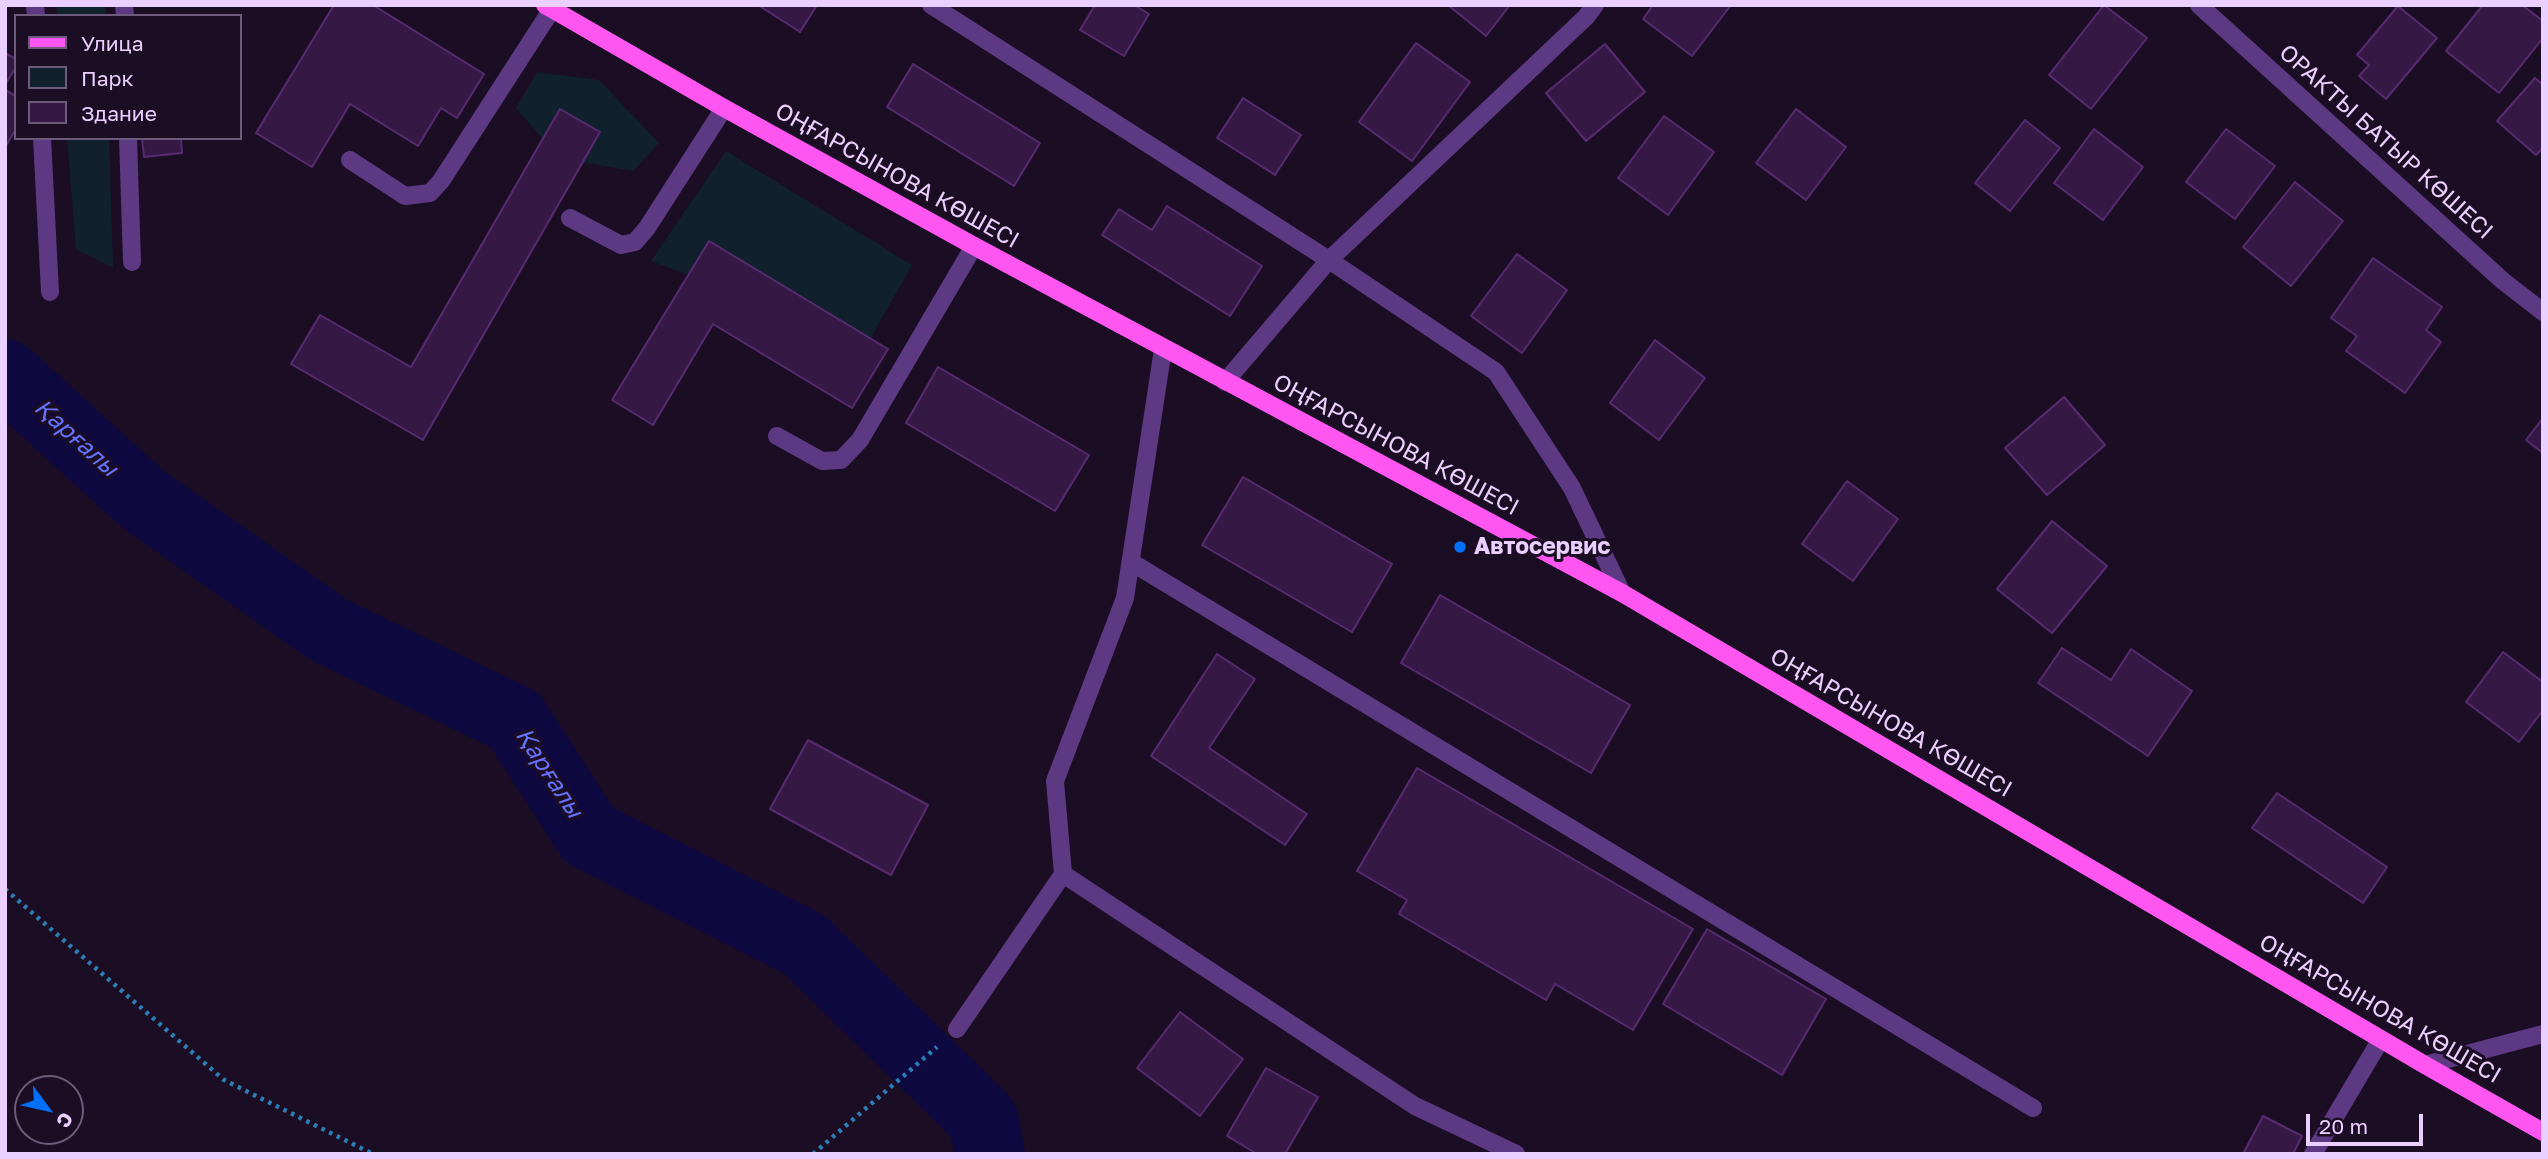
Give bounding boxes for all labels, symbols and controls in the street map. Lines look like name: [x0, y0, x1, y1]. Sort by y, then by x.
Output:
legend: [14, 14, 242, 140]
text: Улица: [81, 30, 144, 56]
street label: ОРАКТЫ БАТЫР КӨШЕСІ: [2273, 39, 2499, 245]
text: Парк: [81, 65, 134, 91]
street label: ОҢҒАРСЫНОВА КӨШЕСІ: [770, 97, 1024, 255]
text: Здание: [81, 100, 157, 126]
street label: ОҢҒАРСЫНОВА КӨШЕСІ: [1268, 368, 1524, 522]
water label: Қарғалы: [29, 393, 123, 483]
place label: Автосервис: [1474, 533, 1611, 561]
marker: Автосервис: [1452, 539, 1468, 555]
street label: ОҢҒАРСЫНОВА КӨШЕСІ: [1765, 642, 2017, 804]
water label: Қарғалы: [509, 722, 589, 824]
street label: ОҢҒАРСЫНОВА КӨШЕСІ: [2254, 928, 2506, 1090]
north arrow: [14, 1075, 84, 1145]
scale bar: [2310, 1100, 2427, 1144]
text: С: [52, 1109, 79, 1133]
text: 20 m: [2319, 1113, 2368, 1139]

